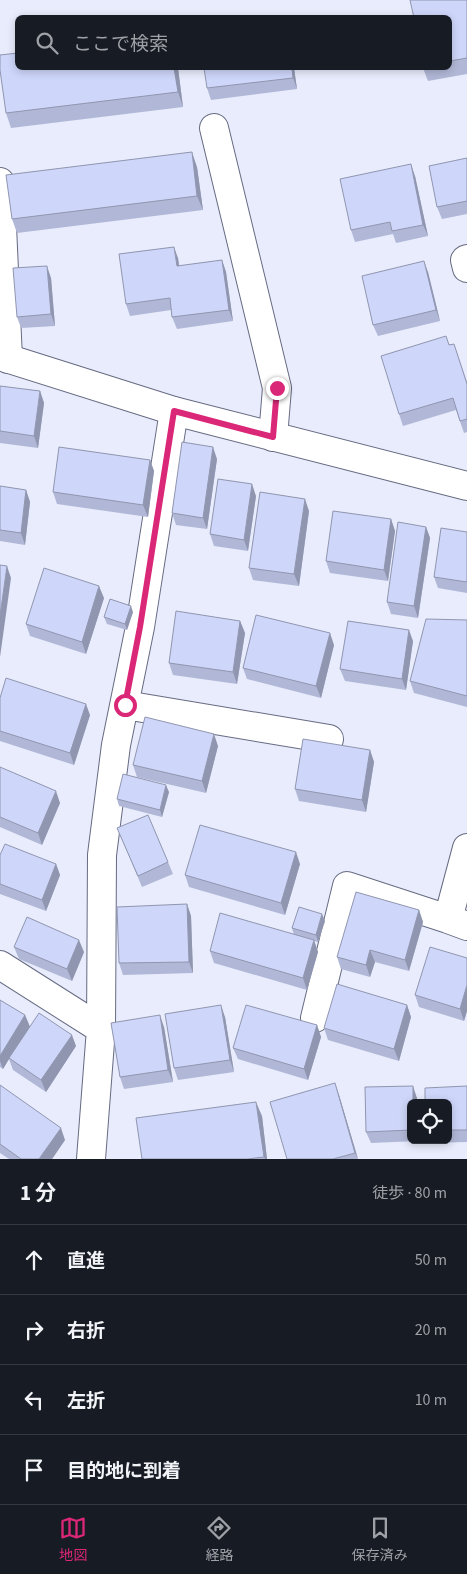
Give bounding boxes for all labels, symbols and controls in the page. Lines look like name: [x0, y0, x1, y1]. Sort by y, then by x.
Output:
search box: [15, 15, 452, 70]
icon: search: [33, 29, 61, 57]
text: ここで検索: [73, 31, 168, 58]
route end: [266, 377, 289, 400]
route start: [114, 694, 137, 717]
map controls: [407, 1099, 452, 1144]
button: locate: [407, 1099, 452, 1144]
text: 1 分: [20, 1178, 56, 1208]
text: 徒歩 · 80 m: [372, 1182, 447, 1204]
icon: ahead: [20, 1246, 48, 1274]
text: 直進: [67, 1248, 105, 1275]
text: 50 m: [415, 1249, 447, 1271]
icon: right: [20, 1316, 48, 1344]
text: 右折: [67, 1318, 105, 1345]
text: 20 m: [415, 1319, 447, 1341]
icon: left: [20, 1386, 48, 1414]
text: 左折: [67, 1388, 105, 1415]
text: 10 m: [415, 1389, 447, 1411]
icon: arrive: [20, 1456, 48, 1484]
text: 目的地に到着: [67, 1458, 181, 1485]
tab: 地図: [59, 1514, 87, 1566]
tab: 経路: [205, 1514, 233, 1566]
tab: 保存済み: [352, 1514, 408, 1566]

